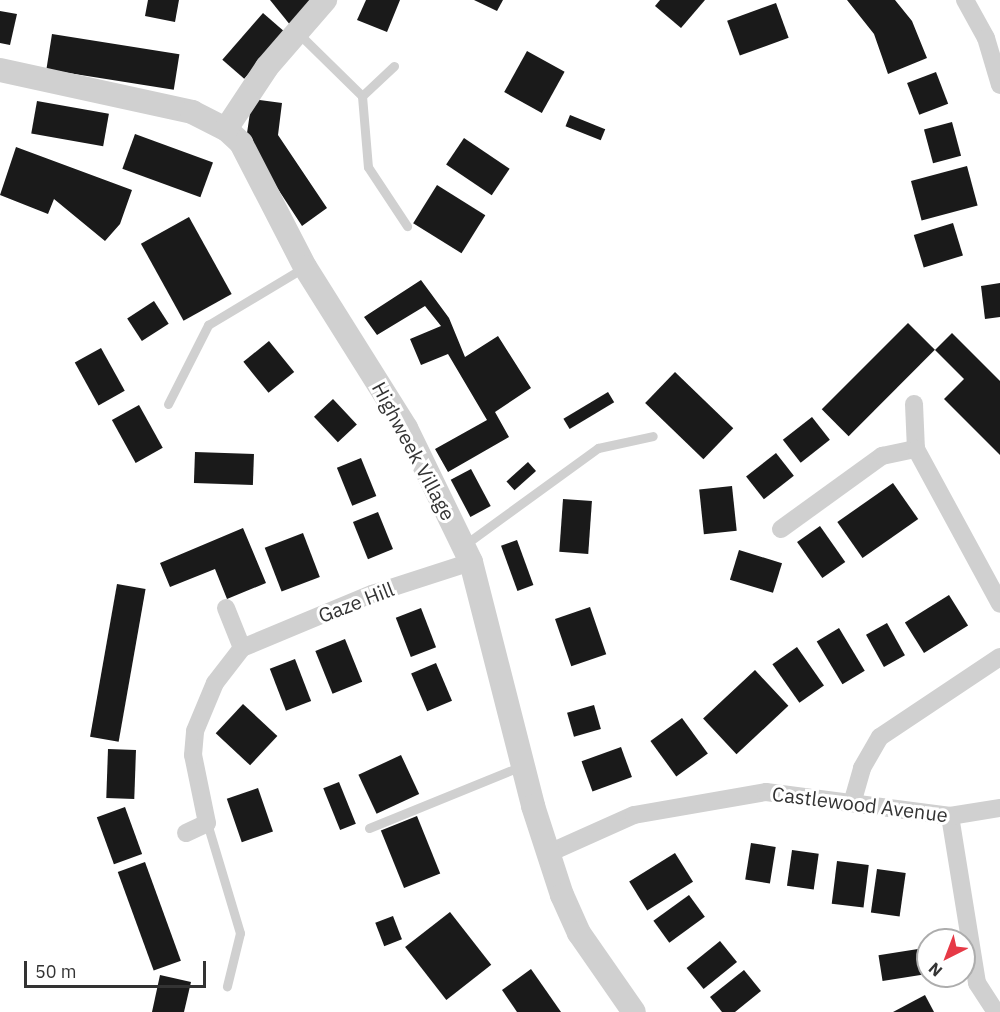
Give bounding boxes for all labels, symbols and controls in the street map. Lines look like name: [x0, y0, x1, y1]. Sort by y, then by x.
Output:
street label: Highweek Village: [367, 378, 461, 524]
street label: Gaze Hill: [315, 577, 397, 627]
street label: Castlewood Avenue: [771, 781, 949, 827]
north arrow: [916, 928, 976, 988]
scale bar: [27, 949, 208, 987]
text: N: [924, 959, 946, 981]
text: 50 m: [35, 960, 77, 983]

